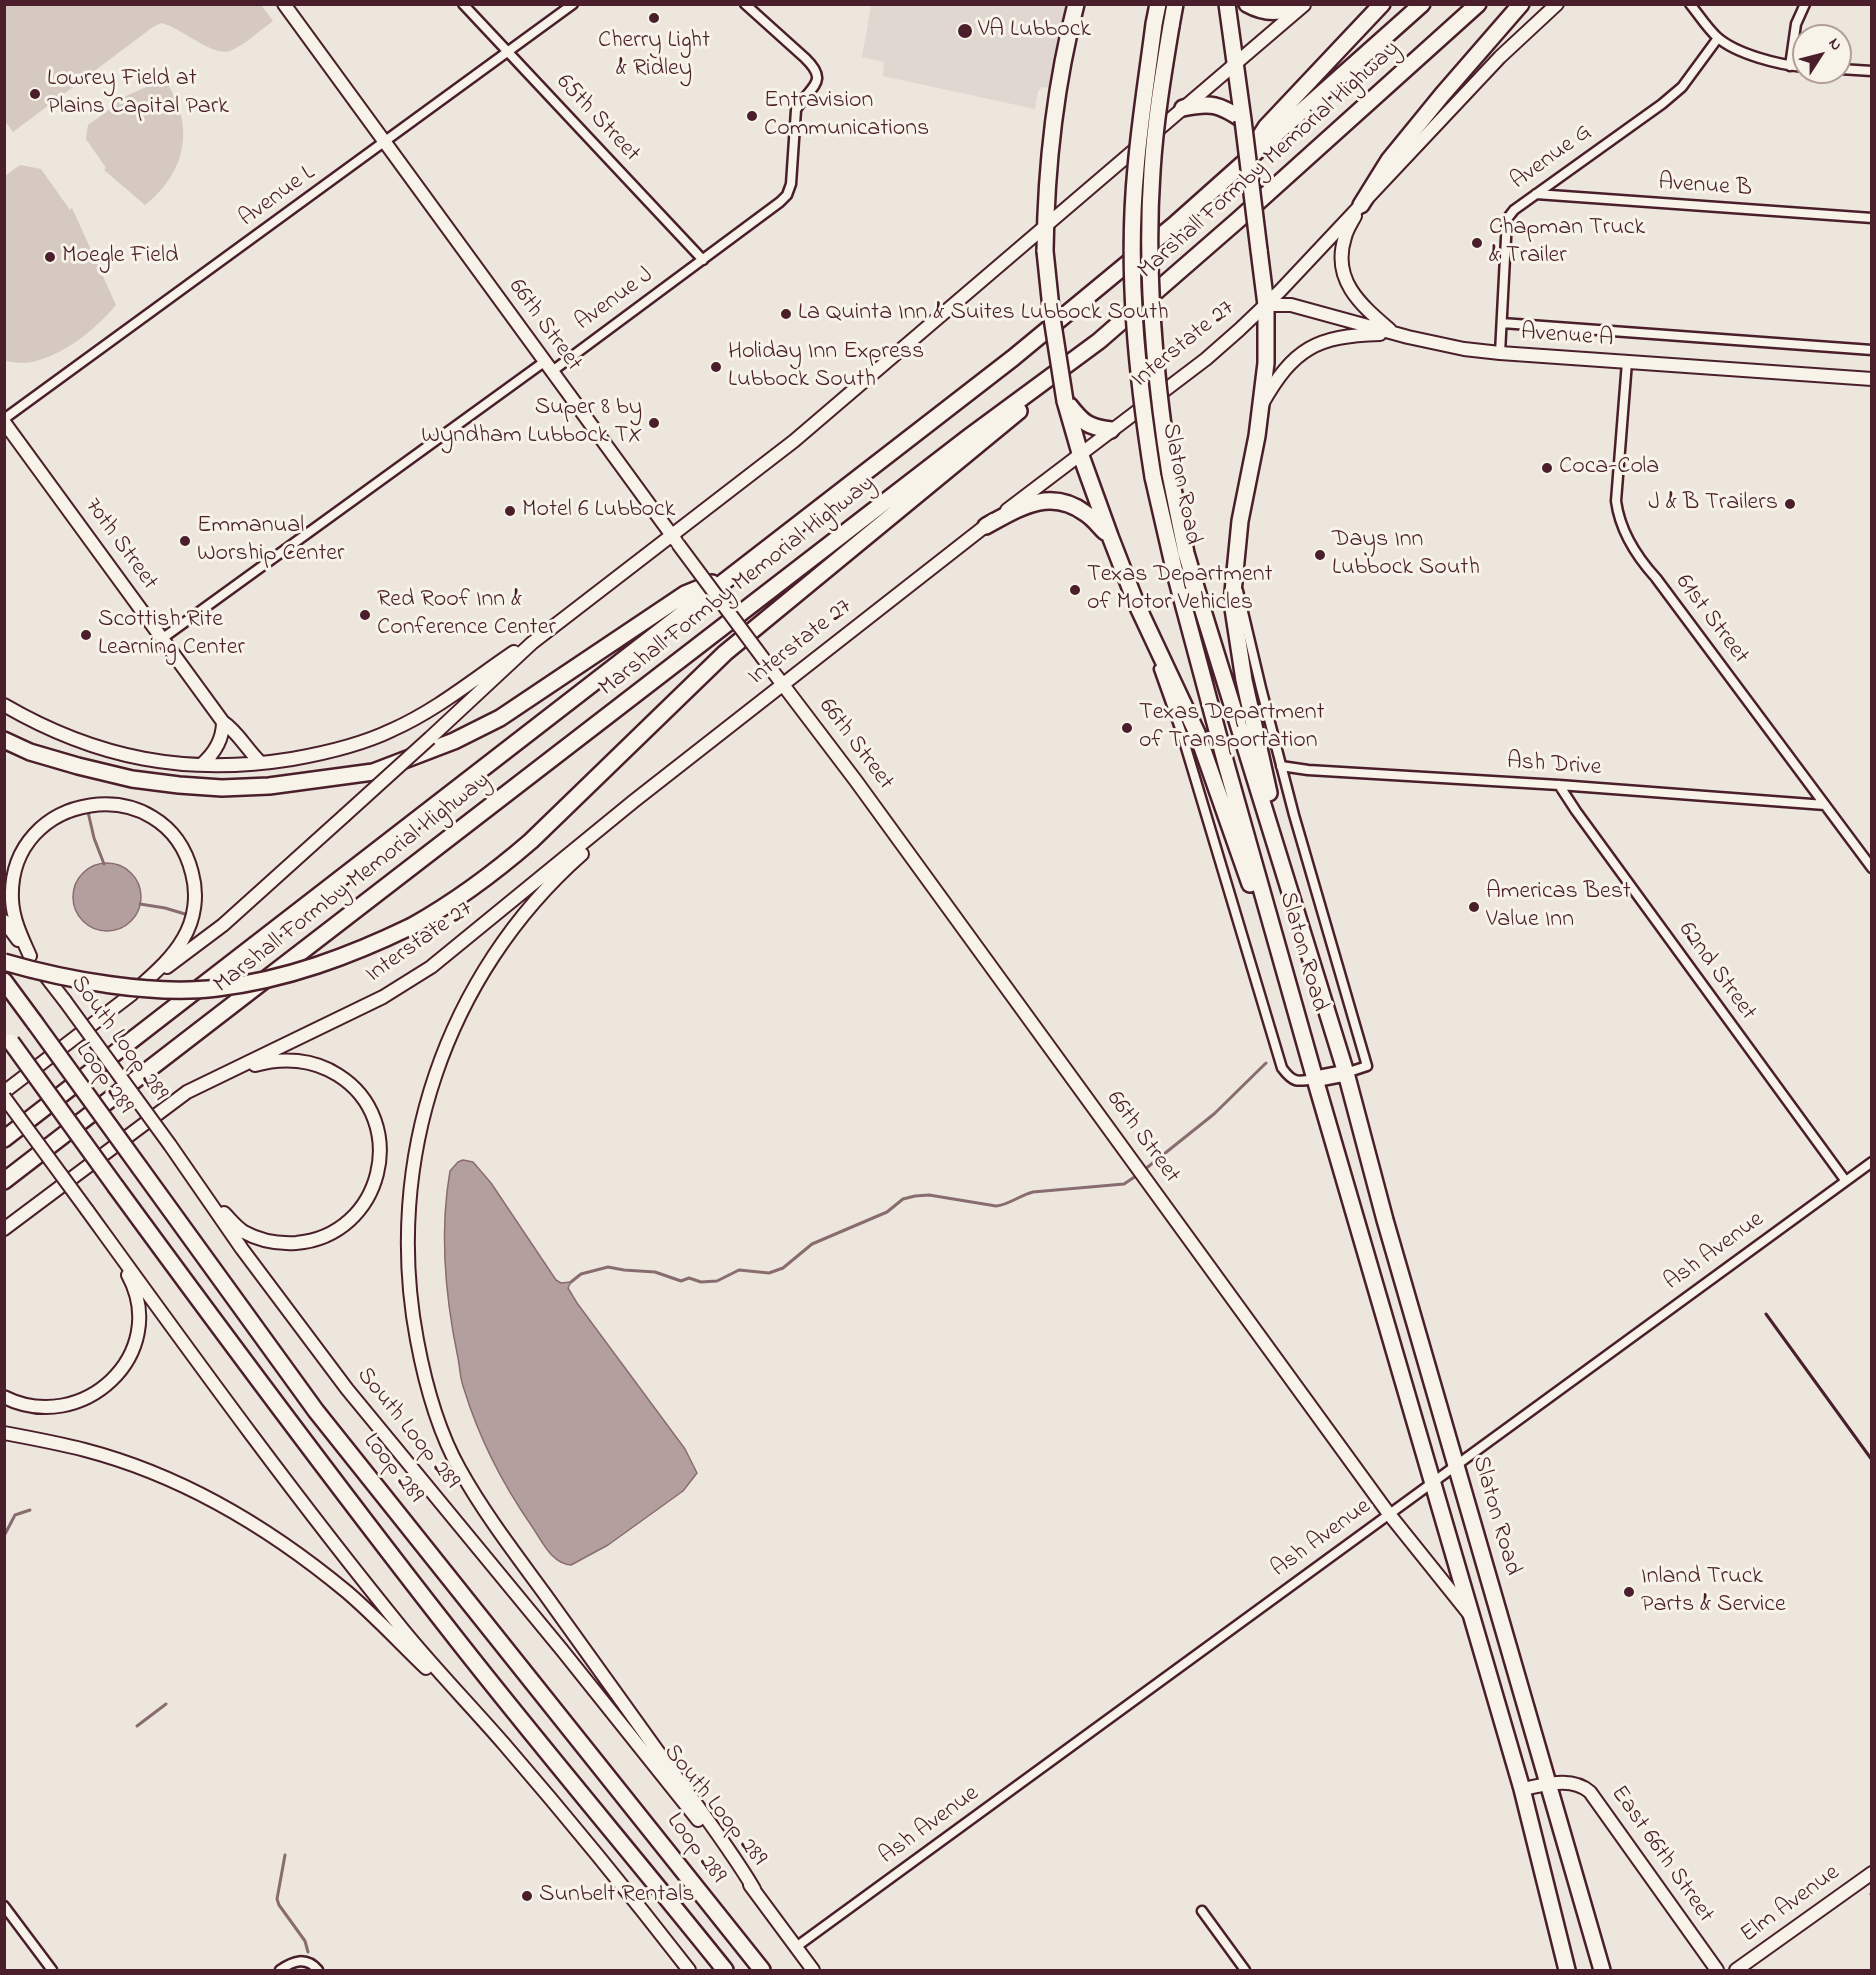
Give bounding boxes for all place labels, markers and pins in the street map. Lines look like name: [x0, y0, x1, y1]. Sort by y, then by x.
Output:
marker: Cherry Light & Ridley: [647, 11, 661, 25]
place label: VA Lubbock: [978, 17, 1091, 45]
marker: VA Lubbock: [956, 22, 974, 40]
place label: Cherry Light & Ridley: [598, 28, 710, 84]
place label: Lowrey Field at Plains Capital Park: [47, 66, 229, 122]
marker: Lowrey Field at Plains Capital Park: [28, 87, 42, 101]
place label: Entravision Communications: [764, 88, 929, 144]
marker: Entravision Communications: [745, 109, 759, 123]
place label: Chapman Truck & Trailer: [1489, 215, 1645, 271]
marker: Chapman Truck & Trailer: [1470, 236, 1484, 250]
place label: Moegle Field: [62, 243, 179, 271]
marker: Moegle Field: [43, 250, 57, 264]
place label: La Quinta Inn & Suites Lubbock South: [798, 300, 1169, 328]
marker: La Quinta Inn & Suites Lubbock South: [779, 307, 793, 321]
place label: Holiday Inn Express Lubbock South: [728, 339, 924, 395]
marker: Holiday Inn Express Lubbock South: [709, 360, 723, 374]
place label: Super 8 by Wyndham Lubbock TX: [421, 395, 642, 451]
marker: Super 8 by Wyndham Lubbock TX: [647, 416, 661, 430]
place label: Coca-Cola: [1559, 454, 1659, 482]
marker: Coca-Cola: [1540, 461, 1554, 475]
place label: J & B Trailers: [1648, 490, 1778, 518]
place label: Motel 6 Lubbock: [522, 497, 675, 525]
marker: J & B Trailers: [1783, 497, 1797, 511]
marker: Motel 6 Lubbock: [503, 504, 517, 518]
place label: Emmanual Worship Center: [197, 513, 345, 569]
place label: Days Inn Lubbock South: [1332, 527, 1480, 583]
marker: Emmanual Worship Center: [178, 534, 192, 548]
marker: Days Inn Lubbock South: [1313, 548, 1327, 562]
place label: Texas Department of Motor Vehicles: [1087, 562, 1273, 618]
marker: Texas Department of Motor Vehicles: [1068, 583, 1082, 597]
place label: Red Roof Inn & Conference Center: [377, 587, 556, 643]
place label: Scottish Rite Learning Center: [98, 607, 245, 663]
marker: Red Roof Inn & Conference Center: [358, 608, 372, 622]
marker: Scottish Rite Learning Center: [79, 628, 93, 642]
place label: Texas Department of Transportation: [1139, 700, 1325, 756]
marker: Texas Department of Transportation: [1120, 721, 1134, 735]
place label: Americas Best Value Inn: [1486, 879, 1631, 935]
marker: Americas Best Value Inn: [1467, 900, 1481, 914]
place label: Inland Truck Parts & Service: [1641, 1564, 1786, 1620]
marker: Inland Truck Parts & Service: [1622, 1585, 1636, 1599]
place label: Sunbelt Rentals: [539, 1882, 695, 1910]
marker: Sunbelt Rentals: [520, 1889, 534, 1903]

